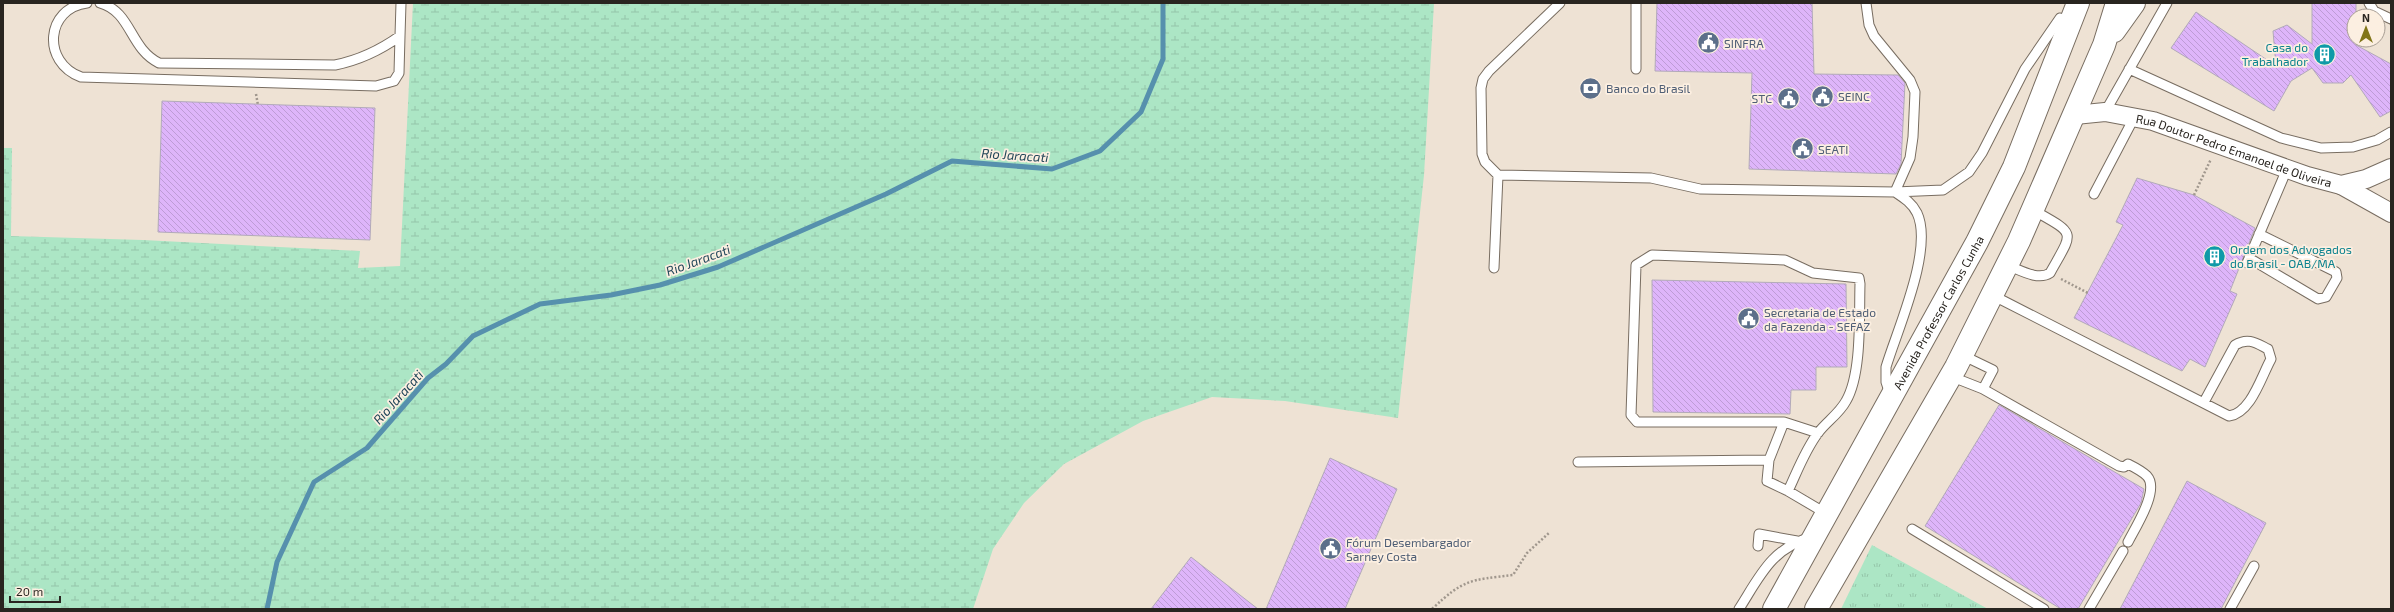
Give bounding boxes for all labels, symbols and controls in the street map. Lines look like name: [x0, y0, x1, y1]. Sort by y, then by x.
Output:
north arrow: [2346, 8, 2386, 48]
text: N: [2362, 11, 2370, 24]
public building icon: SINFRA: [1696, 30, 1722, 56]
place label: SINFRA: [1724, 36, 1764, 50]
place label: Casa do Trabalhador: [2242, 40, 2308, 68]
building icon: Casa do Trabalhador: [2311, 41, 2337, 67]
bank icon: Banco do Brasil: [1577, 75, 1603, 101]
place label: Banco do Brasil: [1606, 81, 1691, 95]
public building icon: SEINC: [1810, 83, 1836, 109]
public building icon: STC: [1775, 85, 1801, 111]
place label: SEINC: [1838, 89, 1870, 103]
place label: STC: [1752, 91, 1772, 105]
street label: Rua Doutor Pedro Emanoel de Oliveira: [2135, 111, 2334, 189]
public building icon: SEATI: [1789, 136, 1815, 162]
place label: SEATI: [1818, 142, 1848, 156]
water label: Rio Jaracati: [981, 145, 1049, 165]
street label: Avenida Professor Carlos Cunha: [1890, 233, 1986, 392]
water label: Rio Jaracati: [664, 241, 732, 279]
place label: Ordem dos Advogados do Brasil - OAB/MA: [2230, 242, 2352, 270]
building icon: Ordem dos Advogados do Brasil - OAB/MA: [2201, 243, 2227, 269]
place label: Secretaria de Estado da Fazenda - SEFAZ: [1764, 305, 1876, 333]
public building icon: Secretaria de Estado da Fazenda - SEFAZ: [1736, 306, 1762, 332]
water label: Rio Jaracati: [370, 367, 426, 427]
place label: Fórum Desembargador Sarney Costa: [1346, 535, 1472, 563]
public building icon: Fórum Desembargador Sarney Costa: [1318, 536, 1344, 562]
scale bar: [10, 578, 60, 604]
text: 20 m: [16, 584, 43, 598]

